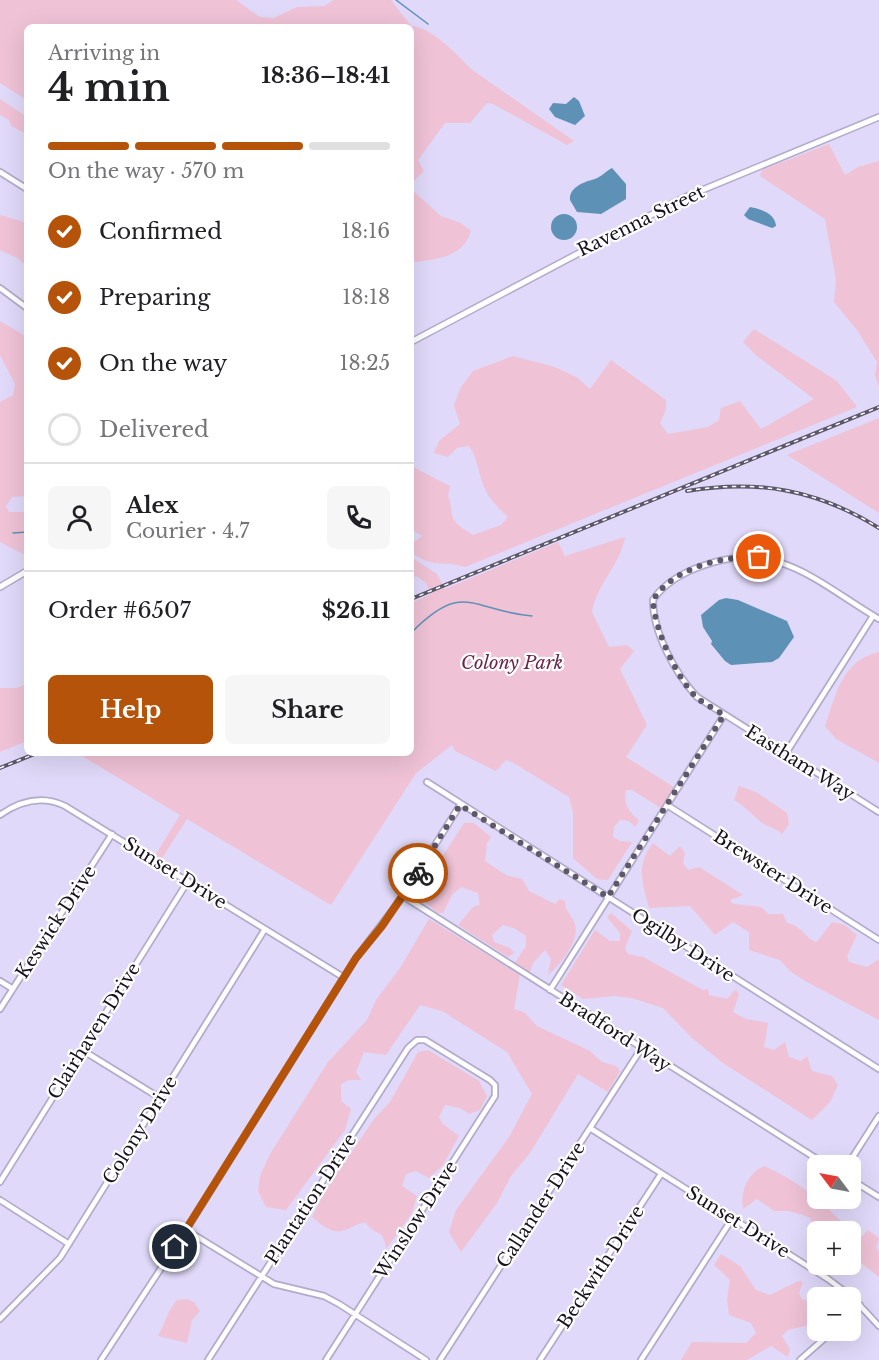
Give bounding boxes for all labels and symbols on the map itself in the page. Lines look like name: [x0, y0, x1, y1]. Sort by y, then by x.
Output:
street label: Ravenna Street: [574, 181, 708, 261]
pin: [733, 531, 784, 582]
park label: Colony Park: [461, 652, 563, 674]
street label: Eastham Way: [741, 721, 859, 806]
street label: Brewster Drive: [709, 825, 837, 919]
street label: Sunset Drive: [119, 832, 231, 914]
courier: [388, 843, 448, 903]
street label: Keswick Drive: [11, 861, 101, 983]
street label: Ogilby Drive: [627, 903, 739, 987]
street label: Clairhaven Drive: [43, 959, 145, 1103]
street label: Bradford Way: [555, 988, 676, 1077]
street label: Colony Drive: [98, 1072, 182, 1188]
street label: Plantation Drive: [261, 1130, 361, 1268]
street label: Callander Drive: [492, 1138, 590, 1272]
north arrow: [807, 1155, 861, 1209]
street label: Winslow Drive: [369, 1157, 462, 1284]
street label: Sunset Drive: [682, 1181, 794, 1263]
street label: Beckwith Drive: [553, 1201, 649, 1333]
pin: [149, 1221, 200, 1272]

